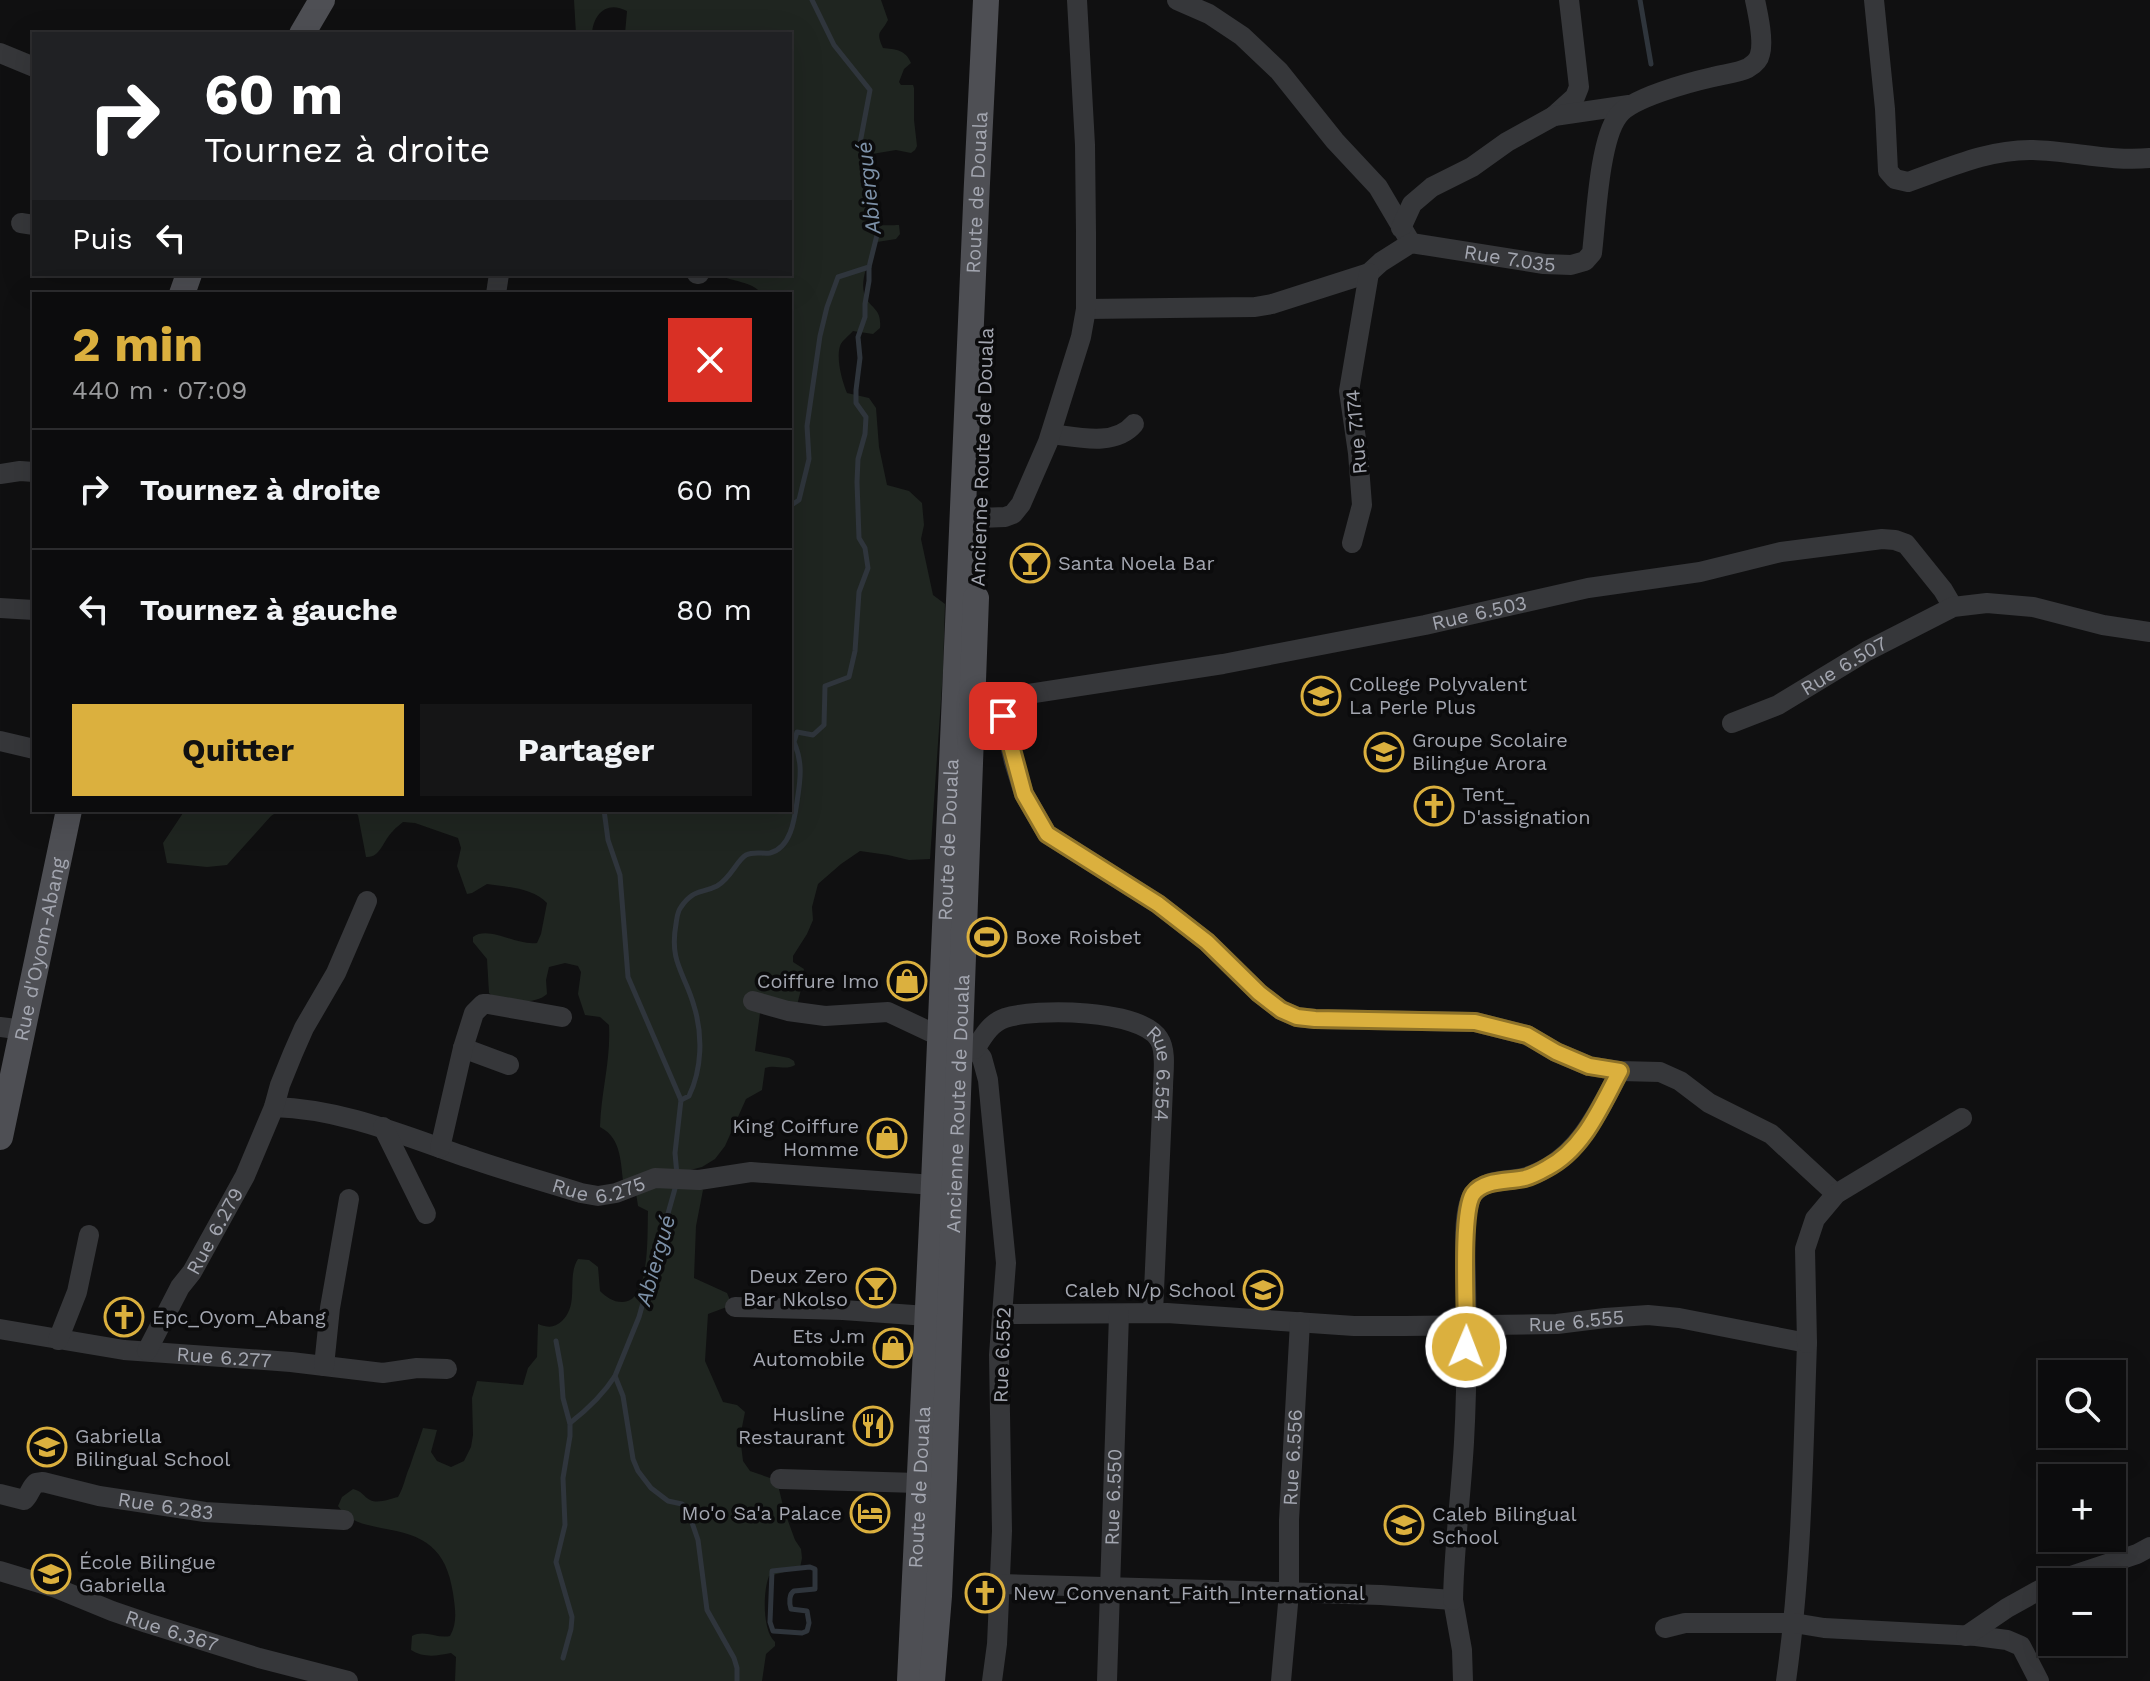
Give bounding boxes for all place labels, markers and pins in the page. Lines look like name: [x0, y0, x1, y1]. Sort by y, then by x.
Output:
bar icon: Santa Noela Bar: [1009, 542, 1051, 584]
place label: Santa Noela Bar: [1058, 551, 1215, 575]
place label: College Polyvalent La Perle Plus: [1349, 672, 1528, 719]
school or university icon: College Polyvalent La Perle Plus: [1300, 675, 1342, 717]
pin: [969, 682, 1037, 750]
place label: Groupe Scolaire Bilingue Arora: [1412, 728, 1568, 775]
school or university icon: Groupe Scolaire Bilingue Arora: [1363, 731, 1405, 773]
place label: Tent_ D'assignation: [1462, 782, 1591, 829]
church icon: Tent_ D'assignation: [1413, 785, 1455, 827]
sports icon: Boxe Roisbet: [966, 916, 1008, 958]
place label: Boxe Roisbet: [1015, 925, 1142, 949]
shop icon: Coiffure Imo: [886, 960, 928, 1002]
place label: Coiffure Imo: [757, 969, 879, 993]
place label: King Coiffure Homme: [732, 1114, 859, 1161]
shop icon: King Coiffure Homme: [866, 1117, 908, 1159]
place label: Deux Zero Bar Nkolso: [743, 1264, 848, 1311]
bar icon: Deux Zero Bar Nkolso: [855, 1267, 897, 1309]
school or university icon: Caleb N/p School: [1242, 1269, 1284, 1311]
place label: Caleb N/p School: [1064, 1278, 1235, 1302]
church icon: Epc_Oyom_Abang: [103, 1296, 145, 1338]
place label: Epc_Oyom_Abang: [152, 1305, 326, 1329]
place label: Ets J.m Automobile: [753, 1324, 865, 1371]
shop icon: Ets J.m Automobile: [872, 1327, 914, 1369]
place label: Husline Restaurant: [738, 1402, 846, 1449]
restaurant icon: Husline Restaurant: [852, 1405, 894, 1447]
place label: Gabriella Bilingual School: [75, 1424, 230, 1471]
school or university icon: Gabriella Bilingual School: [26, 1426, 68, 1468]
hotel icon: Mo'o Sa'a Palace: [849, 1492, 891, 1534]
place label: Mo'o Sa'a Palace: [682, 1501, 842, 1525]
place label: Caleb Bilingual School: [1432, 1502, 1577, 1549]
school or university icon: Caleb Bilingual School: [1383, 1504, 1425, 1546]
place label: École Bilingue Gabriella: [79, 1550, 216, 1597]
school or university icon: École Bilingue Gabriella: [30, 1553, 72, 1595]
church icon: New_Convenant_Faith_International: [964, 1572, 1006, 1614]
place label: New_Convenant_Faith_International: [1013, 1581, 1365, 1605]

